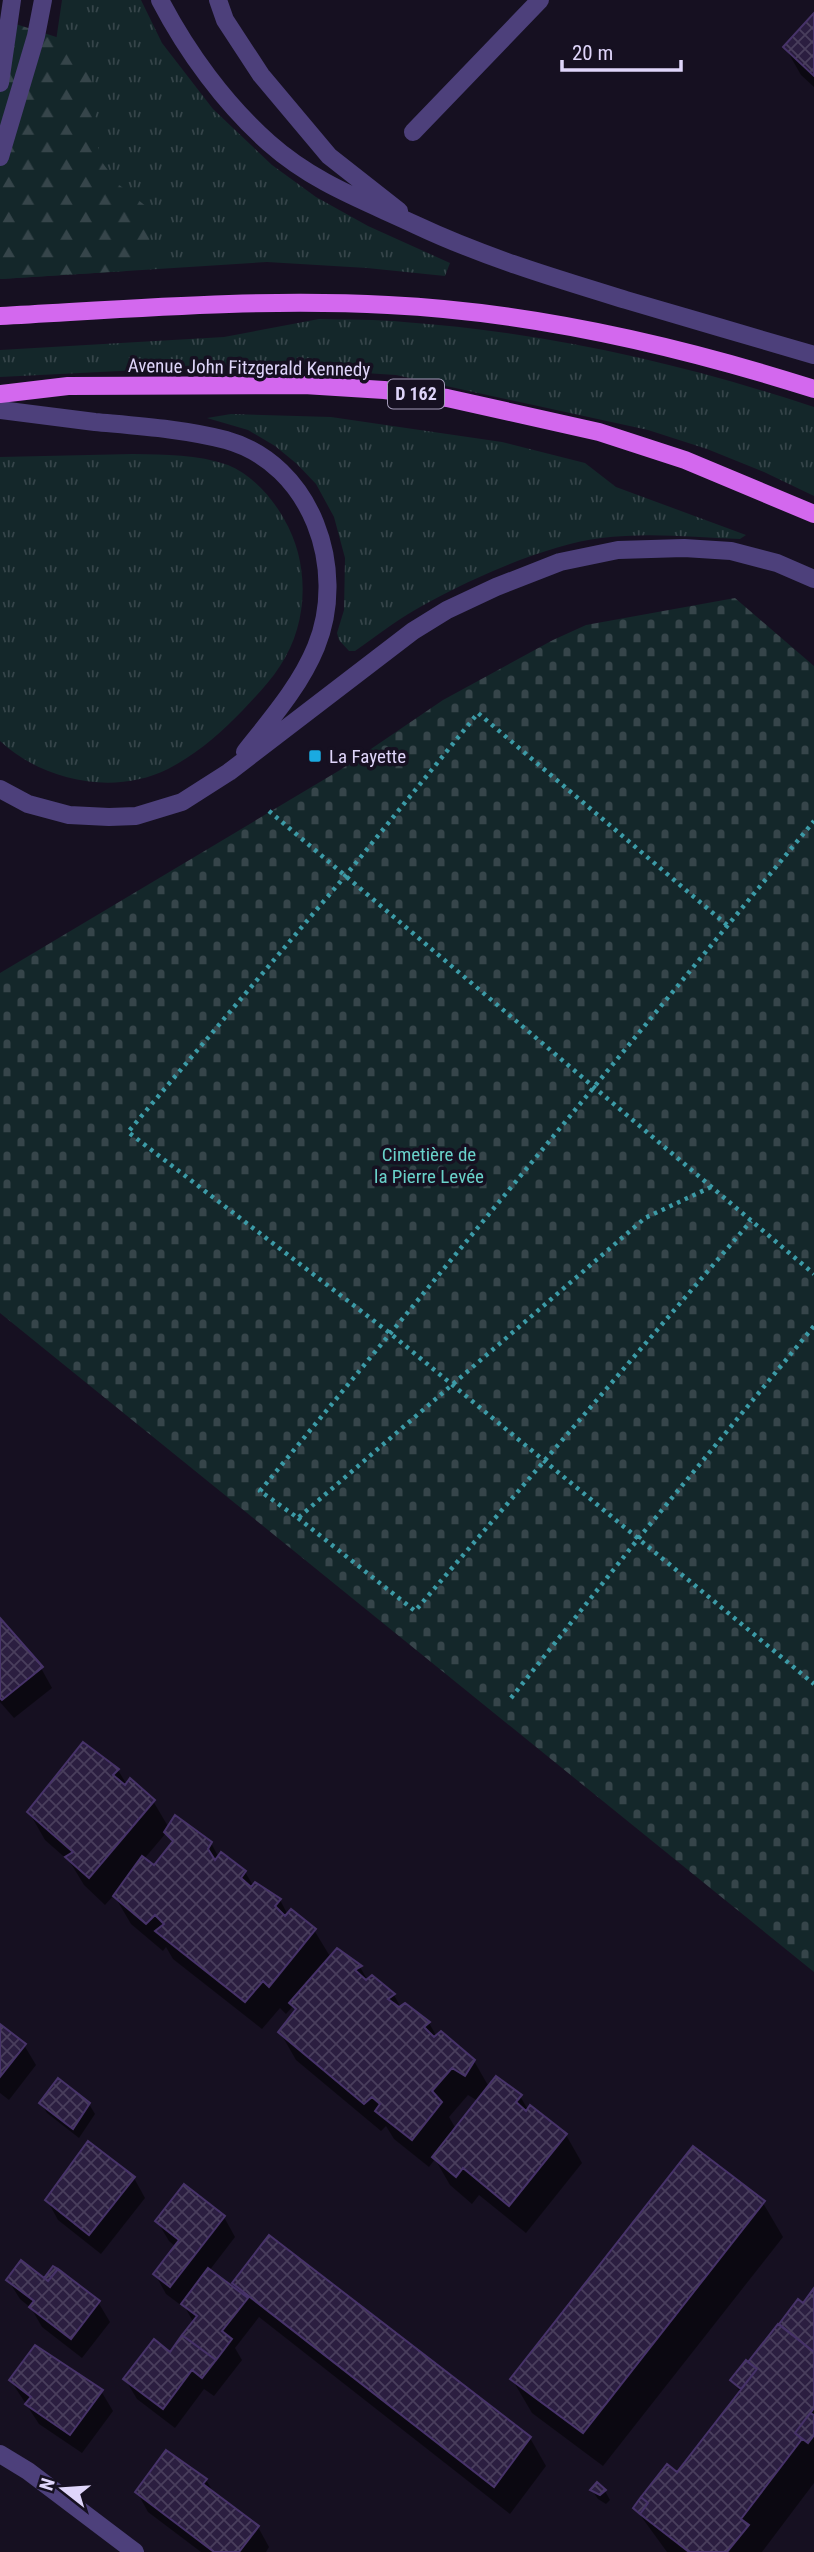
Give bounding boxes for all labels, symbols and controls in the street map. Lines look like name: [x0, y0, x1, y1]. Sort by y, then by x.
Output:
scale bar: [562, 28, 681, 72]
text: 20 m: [572, 41, 613, 65]
street label: Avenue John Fitzgerald Kennedy: [128, 354, 370, 381]
road number: D 162: [388, 380, 444, 408]
place label: La Fayette: [329, 745, 406, 768]
marker: La Fayette: [307, 748, 323, 764]
park label: Cimetière de la Pierre Levée: [374, 1143, 484, 1188]
north arrow: [28, 2454, 98, 2524]
text: N: [35, 2475, 60, 2493]

